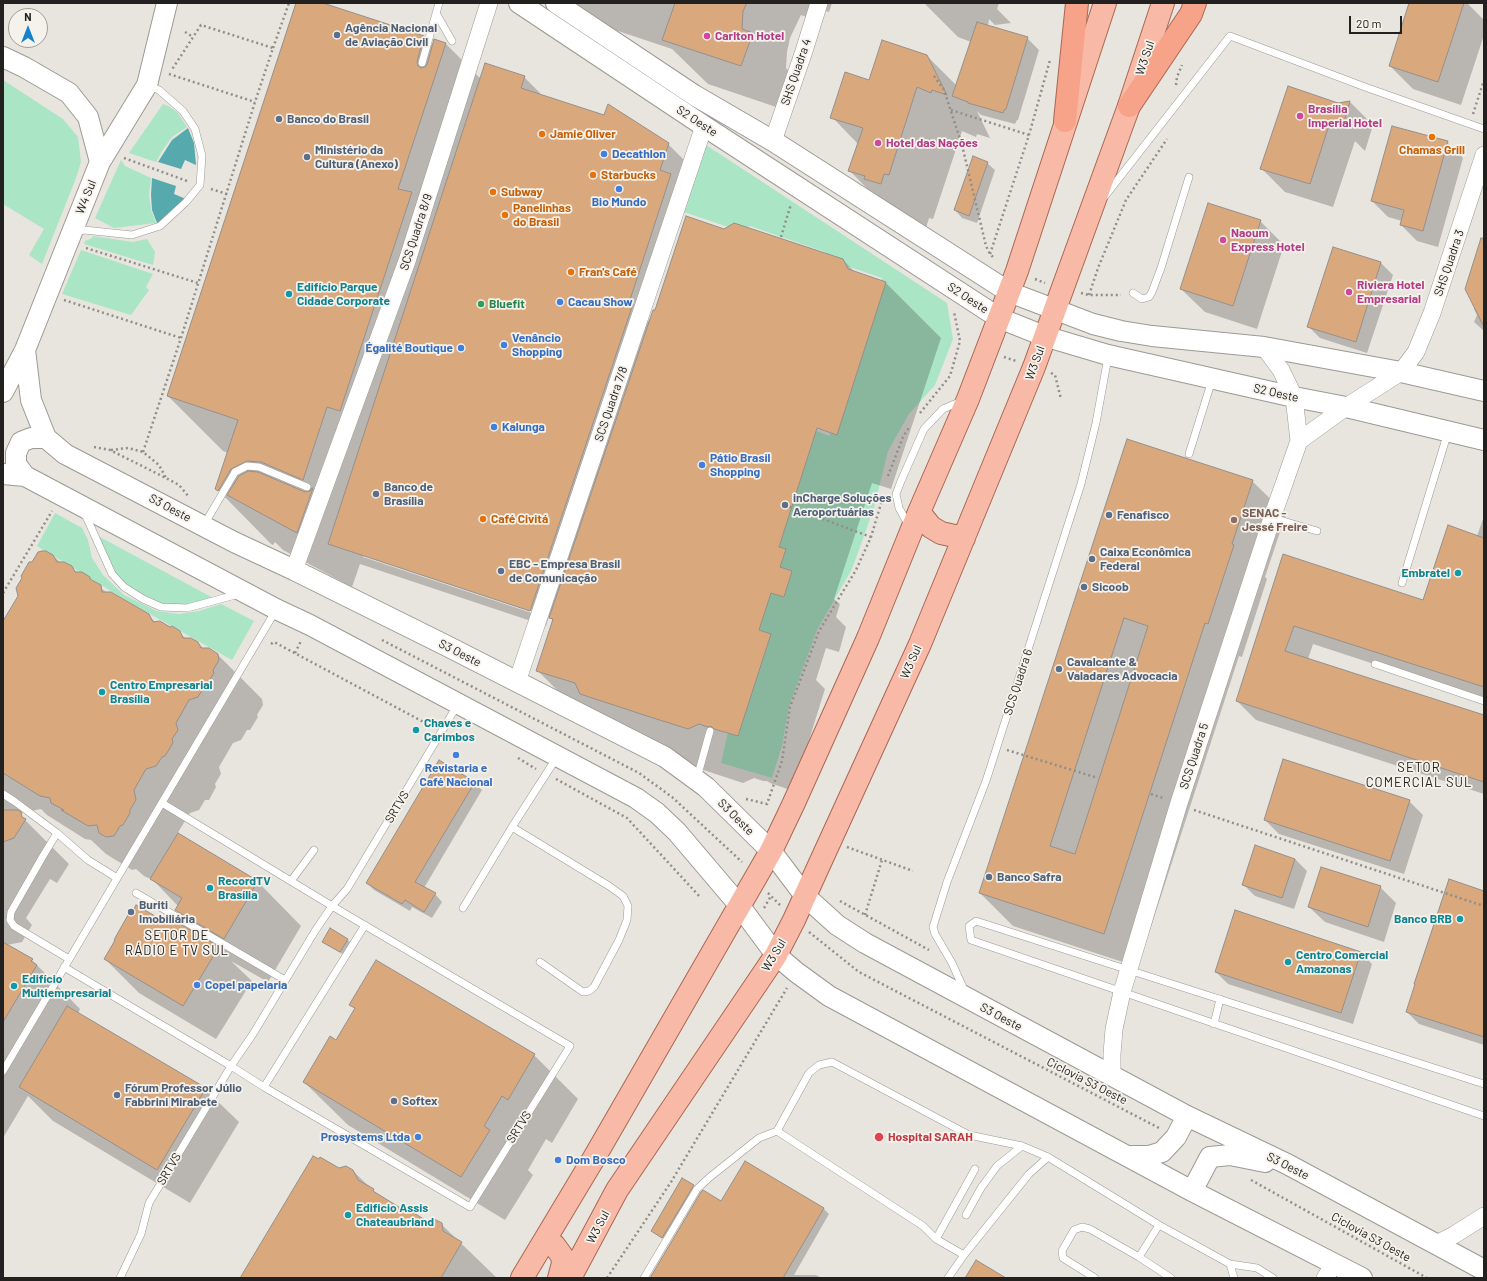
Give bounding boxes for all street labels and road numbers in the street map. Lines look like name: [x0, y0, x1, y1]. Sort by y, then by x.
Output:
street label: SHS Quadra 4: [778, 37, 814, 107]
street label: W3 Sul: [1133, 39, 1157, 77]
street label: S2 Oeste: [674, 102, 720, 140]
street label: W4 Sul: [73, 178, 99, 216]
street label: SCS Quadra 8/9: [397, 192, 435, 272]
street label: SHS Quadra 3: [1431, 228, 1467, 298]
street label: S2 Oeste: [945, 279, 991, 317]
street label: W3 Sul: [1022, 344, 1048, 382]
street label: SCS Quadra 7/8: [591, 364, 631, 444]
street label: S2 Oeste: [1252, 381, 1300, 405]
street label: S3 Oeste: [146, 491, 194, 525]
street label: S3 Oeste: [436, 636, 484, 670]
street label: W3 Sul: [897, 643, 925, 681]
street label: SCS Quadra 6: [1001, 647, 1035, 717]
street label: SCS Quadra 5: [1177, 721, 1211, 791]
street label: SRTVS: [382, 788, 412, 826]
street label: S3 Oeste: [715, 796, 757, 838]
street label: W3 Sul: [759, 936, 789, 974]
street label: S3 Oeste: [977, 1000, 1025, 1034]
street label: Ciclovia S3 Oeste: [1044, 1054, 1130, 1108]
street label: SRTVS: [504, 1108, 534, 1146]
street label: S3 Oeste: [1264, 1149, 1312, 1183]
street label: SRTVS: [154, 1150, 184, 1188]
street label: W3 Sul: [583, 1208, 613, 1246]
street label: Ciclovia S3 Oeste: [1329, 1209, 1413, 1265]

